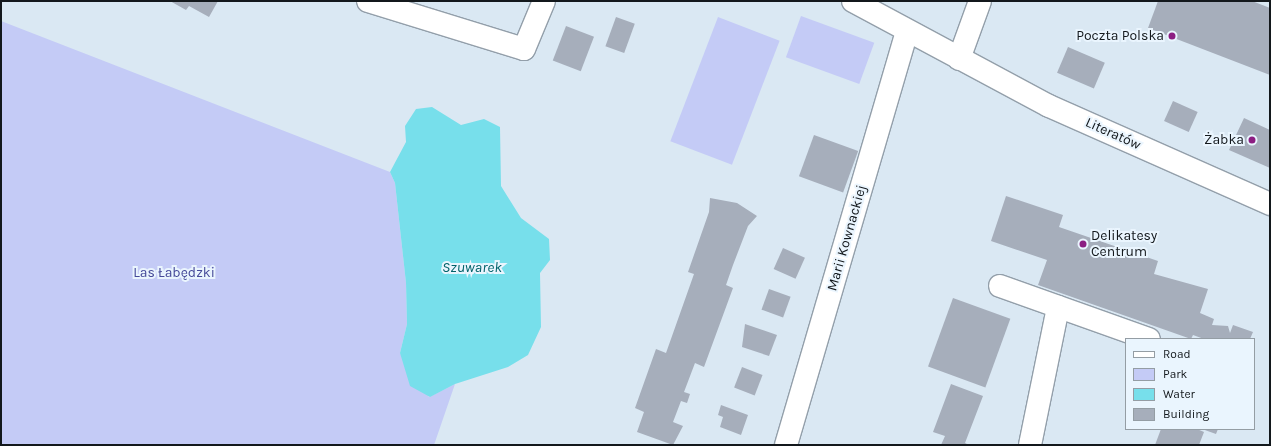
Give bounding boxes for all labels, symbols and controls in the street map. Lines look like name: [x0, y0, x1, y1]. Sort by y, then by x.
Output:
place label: Poczta Polska: [1076, 28, 1164, 44]
marker: Poczta Polska: [1167, 31, 1177, 41]
street label: Literatów: [1083, 114, 1143, 154]
place label: Żabka: [1204, 132, 1244, 148]
marker: Żabka: [1247, 135, 1257, 145]
street label: Marii Kownackiej: [824, 183, 870, 293]
place label: Delikatesy Centrum: [1091, 228, 1157, 260]
marker: Delikatesy Centrum: [1078, 239, 1088, 249]
water label: Szuwarek: [442, 259, 502, 277]
park label: Las Łabędzki: [133, 265, 215, 281]
legend: [1125, 338, 1255, 430]
text: Road: [1163, 347, 1191, 361]
text: Park: [1163, 367, 1187, 381]
text: Water: [1163, 387, 1195, 401]
text: Building: [1163, 407, 1209, 421]

